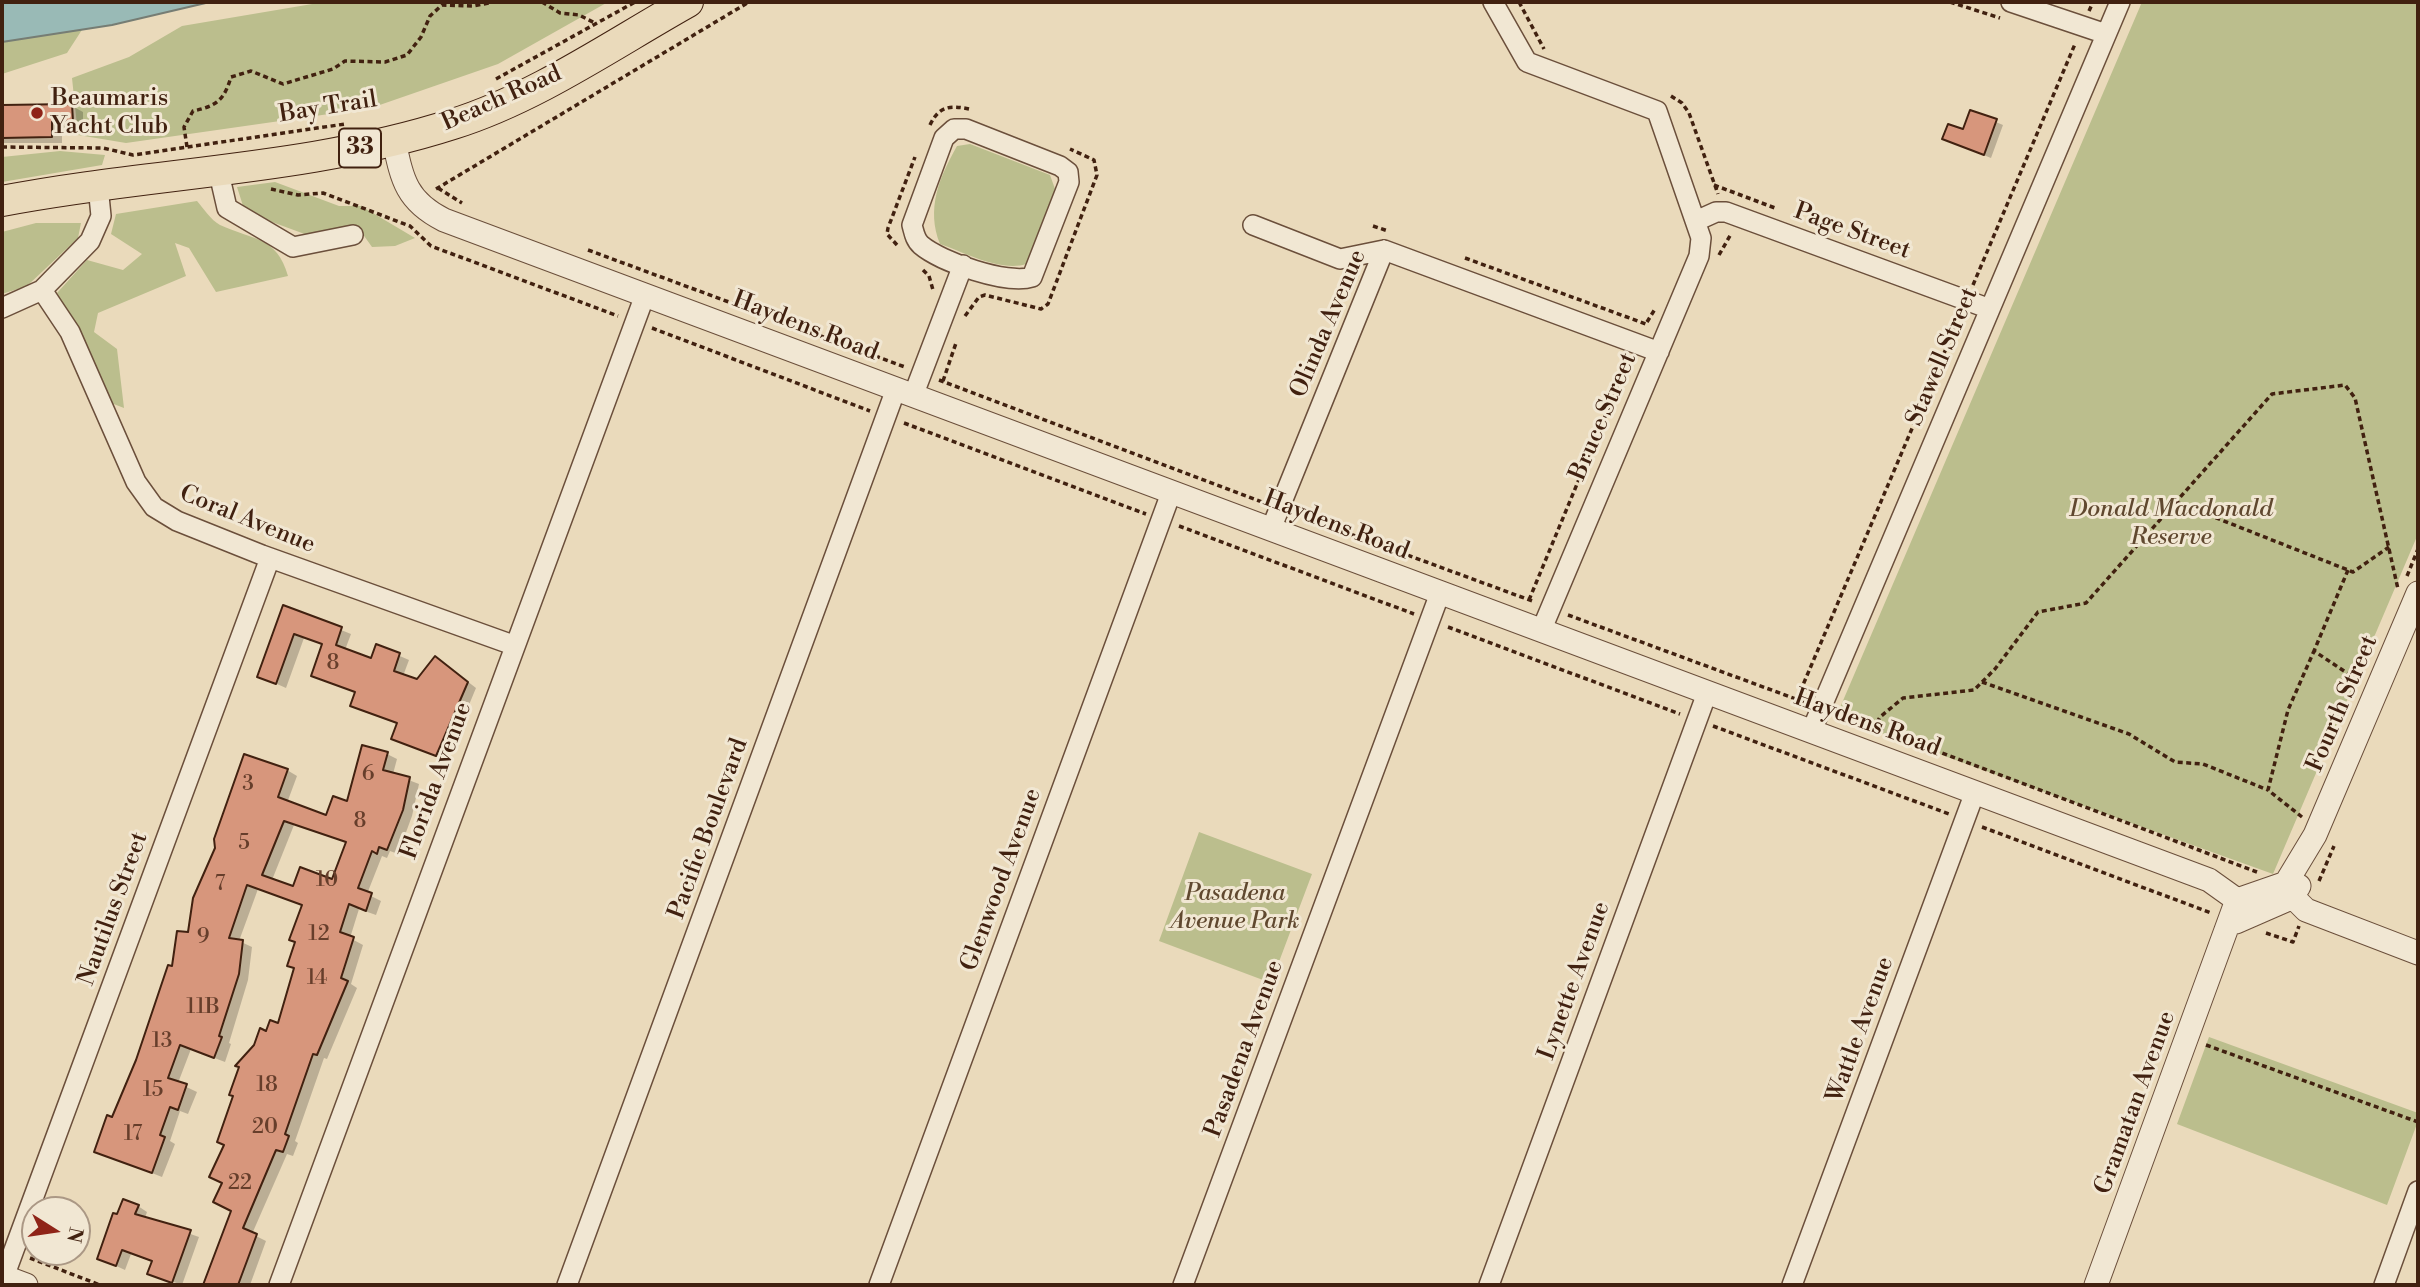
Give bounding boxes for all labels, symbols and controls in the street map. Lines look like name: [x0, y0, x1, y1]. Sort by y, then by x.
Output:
street label: Beach Road: [438, 60, 566, 138]
place label: Beaumaris Yacht Club: [51, 85, 168, 141]
street label: Bay Trail: [277, 86, 379, 130]
marker: Beaumaris Yacht Club: [29, 105, 45, 121]
road number: 33: [339, 128, 381, 168]
street label: Page Street: [1790, 198, 1914, 266]
street label: Olinda Avenue: [1285, 246, 1373, 402]
street label: Stawell Street: [1901, 283, 1985, 431]
street label: Haydens Road: [728, 286, 882, 368]
street label: Bruce Street: [1564, 349, 1644, 485]
street label: Coral Avenue: [175, 480, 319, 560]
street label: Haydens Road: [1259, 485, 1413, 567]
park label: Donald Macdonald Reserve: [2069, 496, 2273, 552]
street label: Fourth Street: [2301, 631, 2385, 777]
house number: 8: [327, 651, 339, 677]
street label: Haydens Road: [1790, 684, 1944, 764]
street label: Florida Avenue: [395, 699, 479, 863]
street label: Pacific Boulevard: [663, 735, 755, 923]
house number: 6: [362, 762, 374, 788]
house number: 3: [242, 772, 254, 798]
street label: Glenwood Avenue: [956, 785, 1048, 975]
house number: 8: [354, 809, 366, 835]
street label: Nautilus Street: [73, 828, 155, 990]
house number: 5: [238, 831, 250, 857]
house number: 10: [316, 868, 338, 894]
house number: 7: [215, 872, 225, 898]
park label: Pasadena Avenue Park: [1170, 880, 1300, 936]
street label: Lynette Avenue: [1533, 898, 1617, 1064]
house number: 12: [308, 922, 330, 948]
house number: 9: [197, 925, 209, 951]
street label: Wattle Avenue: [1821, 953, 1901, 1107]
street label: Pasadena Avenue: [1200, 957, 1290, 1141]
house number: 14: [307, 966, 327, 992]
house number: 11B: [186, 995, 220, 1021]
street label: Gramatan Avenue: [2090, 1008, 2182, 1198]
house number: 13: [152, 1029, 172, 1055]
house number: 18: [256, 1073, 278, 1099]
house number: 15: [143, 1078, 163, 1104]
house number: 20: [252, 1115, 278, 1141]
house number: 17: [124, 1122, 142, 1148]
house number: 22: [228, 1171, 252, 1197]
north arrow: [21, 1196, 91, 1266]
text: N: [61, 1225, 88, 1245]

